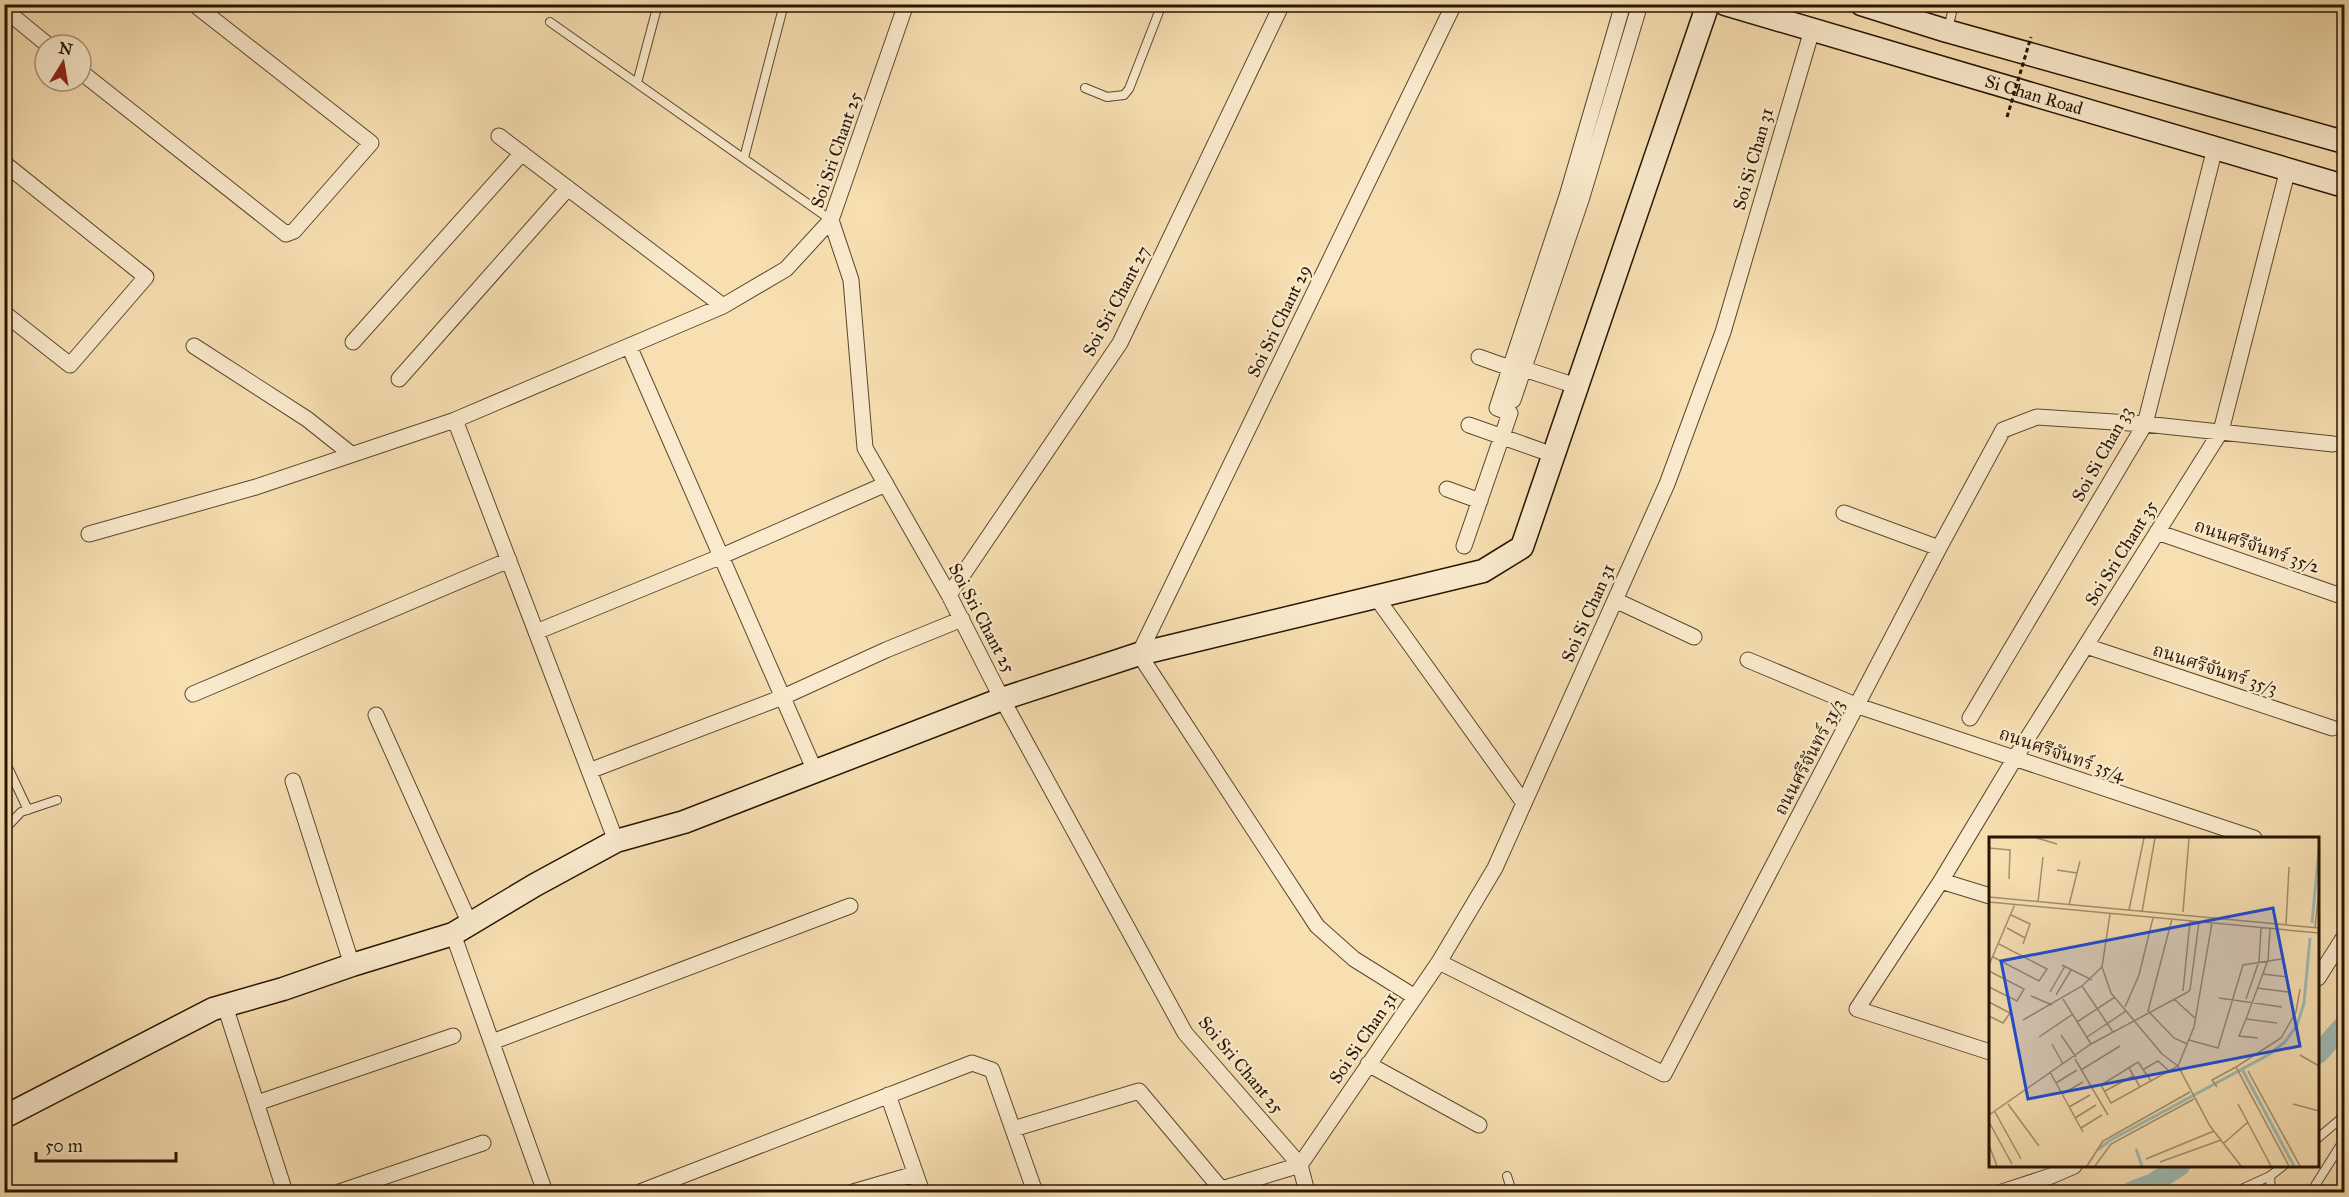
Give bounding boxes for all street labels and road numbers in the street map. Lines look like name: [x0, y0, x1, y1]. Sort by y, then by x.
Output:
street label: Si Chan Road: [1982, 70, 2086, 120]
street label: Soi Sri Chant 25: [806, 89, 866, 211]
street label: Soi Si Chan 31: [1728, 105, 1778, 213]
street label: Soi Sri Chant 27: [1078, 242, 1154, 360]
street label: Soi Sri Chant 29: [1242, 261, 1316, 381]
street label: Soi Si Chan 33: [2067, 403, 2137, 505]
street label: Soi Sri Chant 35: [2080, 496, 2162, 610]
street label: ถนนศรีจันทร์ 35/2: [2191, 514, 2323, 578]
street label: Soi Sri Chant 25: [944, 559, 1020, 677]
street label: Soi Si Chan 31: [1557, 560, 1619, 666]
street label: ถนนศรีจันทร์ 35/3: [2150, 639, 2280, 699]
street label: ถนนศรีจันทร์ 31/3: [1769, 695, 1849, 819]
street label: ถนนศรีจันทร์ 35/4: [1996, 722, 2129, 786]
street label: Soi Si Chan 31: [1324, 988, 1402, 1088]
street label: Soi Sri Chant 25: [1194, 1011, 1289, 1119]

